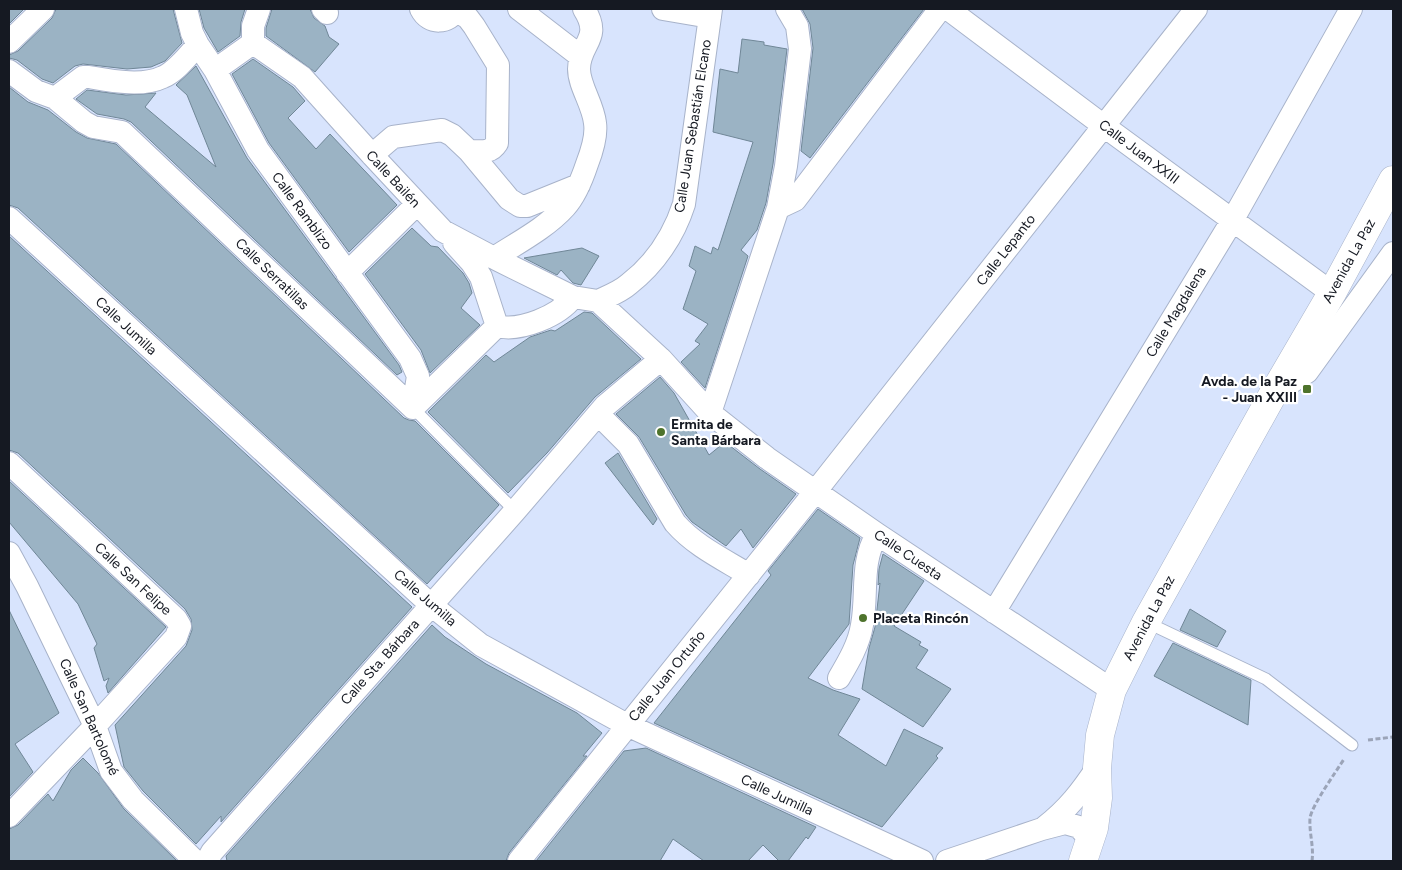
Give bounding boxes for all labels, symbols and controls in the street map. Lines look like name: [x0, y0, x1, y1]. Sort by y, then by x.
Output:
street label: Calle Juan Sebastián Elcano: [671, 38, 715, 214]
street label: Calle Juan XXIII: [1095, 116, 1183, 188]
street label: Calle Bailén: [362, 147, 424, 211]
street label: Calle Ramblizo: [268, 169, 336, 253]
street label: Calle Lepanto: [973, 211, 1039, 289]
street label: Avenida La Paz: [1319, 216, 1379, 306]
street label: Calle Serratillas: [232, 235, 312, 313]
street label: Calle Magdalena: [1142, 264, 1210, 360]
street label: Calle Jumilla: [92, 293, 160, 359]
place label: Avda. de la Paz - Juan XXIII: [1201, 373, 1297, 406]
marker: Avda. de la Paz - Juan XXIII: [1301, 383, 1313, 395]
place label: Ermita de Santa Bárbara: [671, 416, 761, 449]
marker: Ermita de Santa Bárbara: [655, 426, 667, 438]
street label: Calle Cuesta: [871, 526, 945, 584]
street label: Calle San Felipe: [91, 539, 175, 619]
street label: Calle Jumilla: [390, 566, 460, 630]
street label: Avenida La Paz: [1119, 572, 1179, 663]
place label: Placeta Rincón: [873, 610, 968, 627]
marker: Placeta Rincón: [857, 612, 869, 624]
street label: Calle Sta. Bárbara: [337, 616, 423, 708]
street label: Calle Juan Ortuño: [625, 627, 709, 725]
street label: Calle San Bartolomé: [56, 656, 123, 778]
street label: Calle Jumilla: [738, 771, 816, 819]

